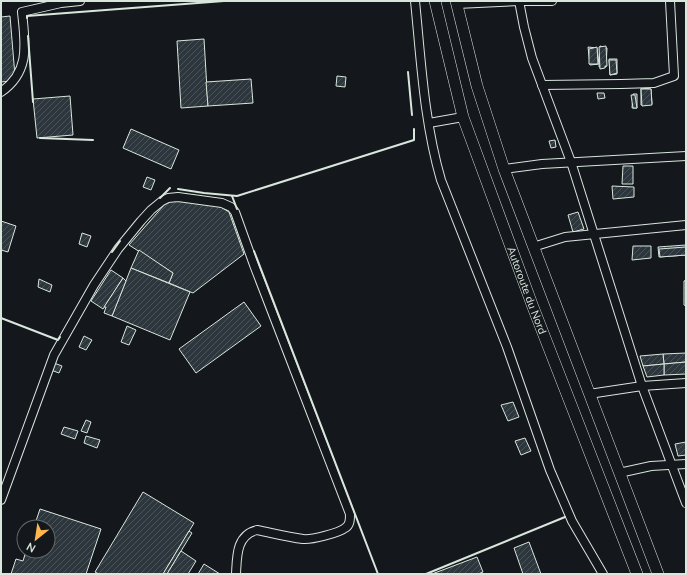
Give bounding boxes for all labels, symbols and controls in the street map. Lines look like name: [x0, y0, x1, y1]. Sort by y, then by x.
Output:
street label: Autoroute du Nord: [504, 244, 550, 336]
north arrow: [16, 519, 56, 559]
text: N: [24, 539, 39, 556]

